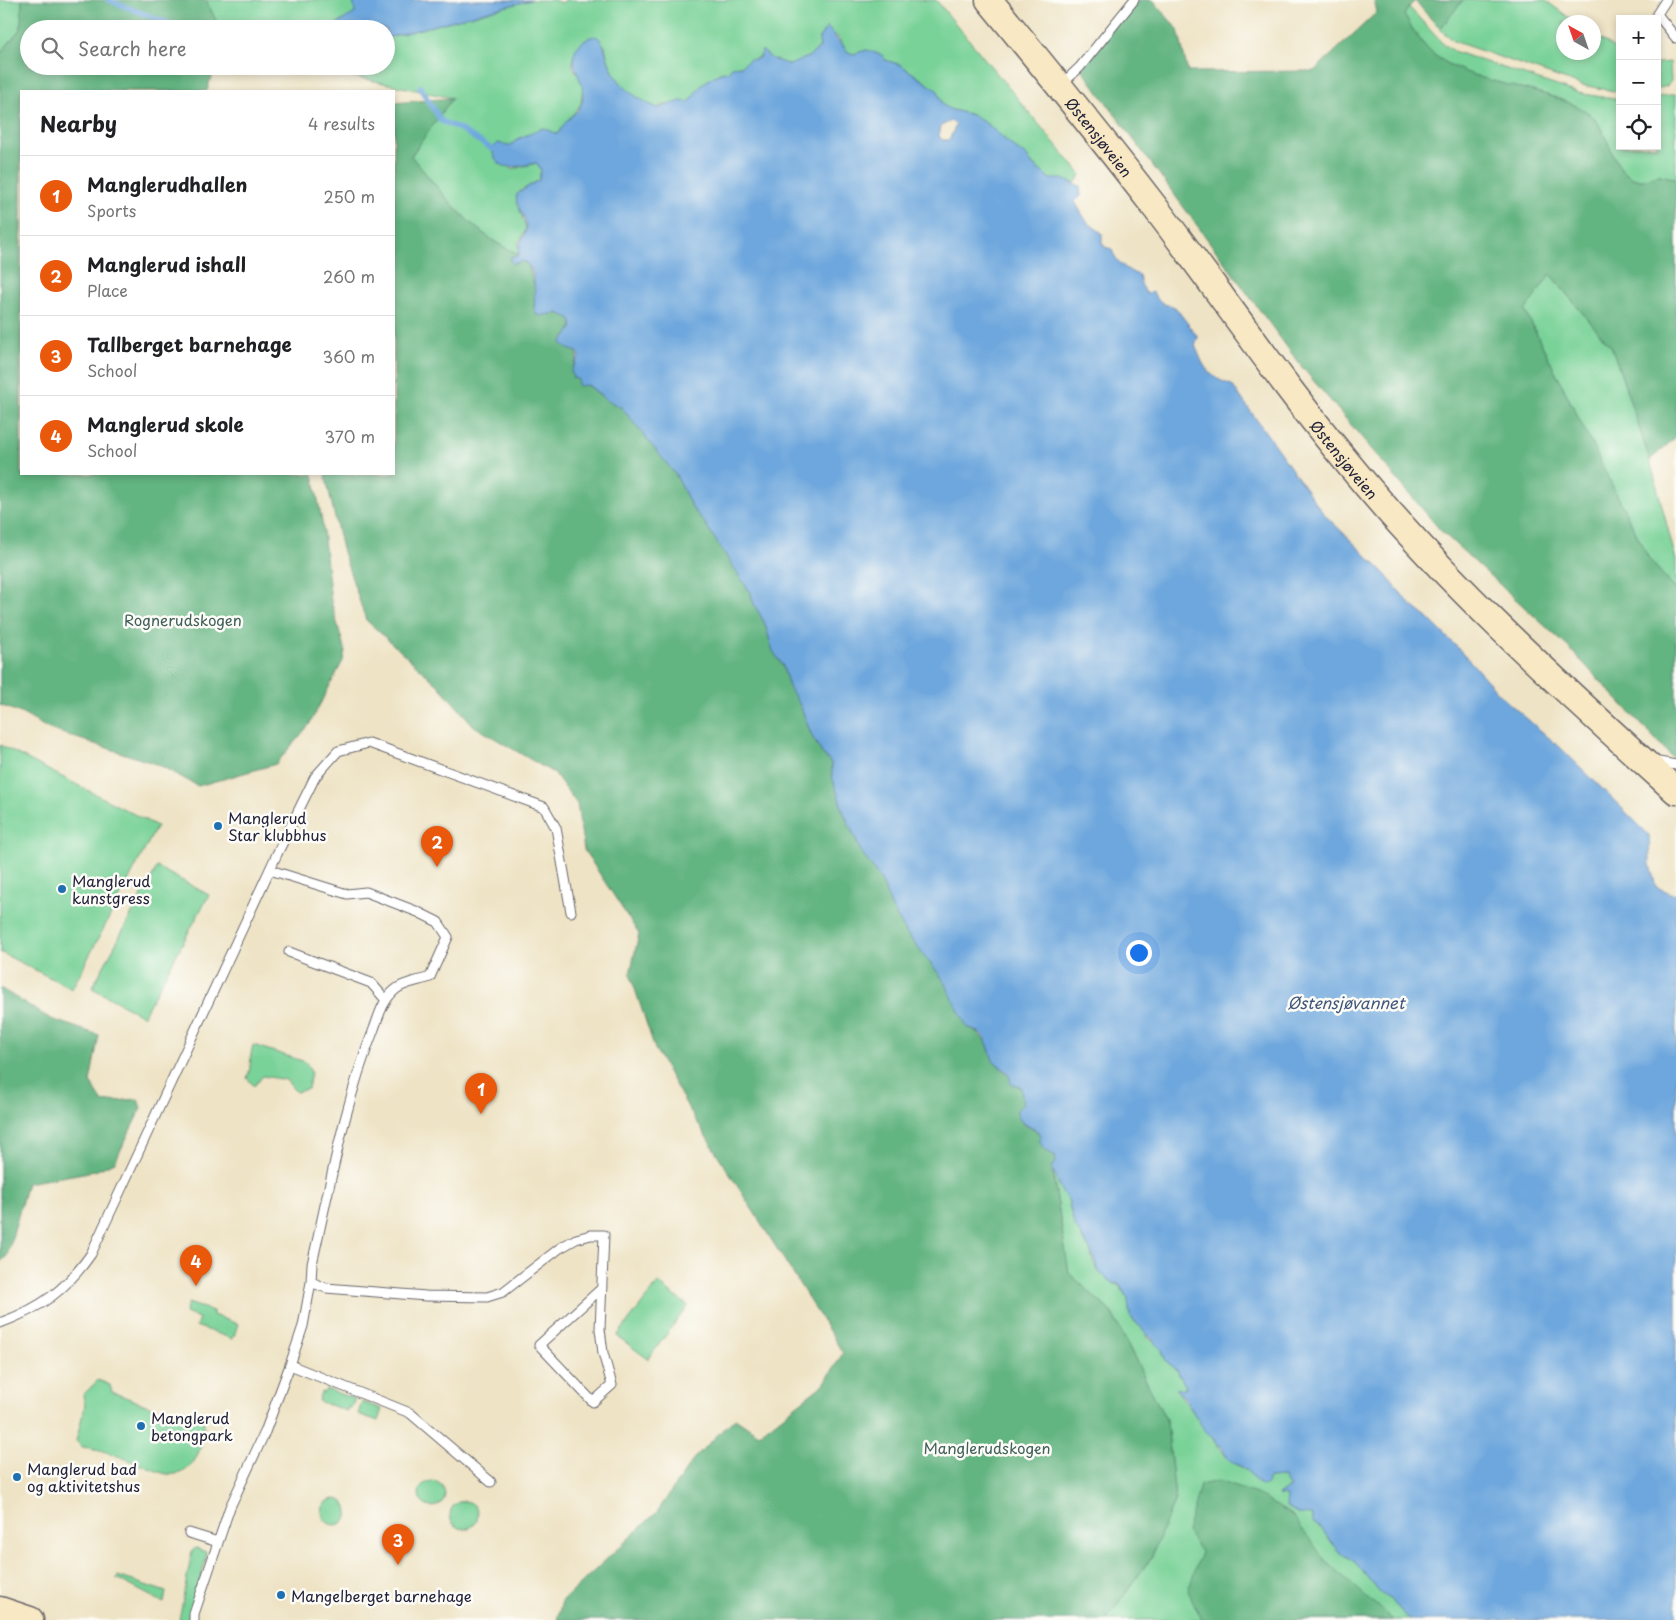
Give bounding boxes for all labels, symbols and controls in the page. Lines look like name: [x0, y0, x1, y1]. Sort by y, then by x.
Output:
north arrow: [1556, 15, 1601, 60]
map controls: [1616, 15, 1661, 150]
button: +: [1616, 15, 1661, 60]
search box: [20, 20, 395, 75]
icon: search: [38, 34, 66, 62]
text: Search here: [78, 34, 187, 62]
button: −: [1616, 60, 1661, 105]
street label: Østensjøveien: [1061, 92, 1139, 182]
button: locate: [1616, 105, 1661, 150]
text: Nearby: [40, 107, 117, 139]
text: 4 results: [308, 111, 375, 135]
text: Manglerudhallen: [87, 170, 247, 198]
text: 1: [52, 184, 60, 208]
text: 250 m: [324, 184, 375, 208]
text: Sports: [87, 198, 136, 222]
text: Manglerud ishall: [87, 250, 246, 278]
text: 2: [50, 264, 62, 288]
text: 260 m: [323, 264, 375, 288]
text: Place: [87, 278, 128, 302]
text: Tallberget barnehage: [87, 330, 292, 358]
text: 3: [51, 344, 61, 368]
text: 360 m: [323, 344, 375, 368]
text: School: [87, 358, 137, 382]
text: Manglerud skole: [87, 410, 244, 438]
street label: Østensjøveien: [1305, 414, 1384, 504]
text: 4: [51, 424, 61, 448]
text: 370 m: [325, 424, 375, 448]
text: School: [87, 438, 137, 462]
park label: Rognerudskogen: [124, 608, 242, 631]
place label: Manglerud Star klubbhus: [228, 806, 326, 846]
marker: Manglerud Star klubbhus: [212, 820, 224, 832]
pin: 2: [421, 826, 453, 867]
place label: Manglerud kunstgress: [72, 869, 151, 909]
marker: Manglerud kunstgress: [56, 883, 68, 895]
your location: [1126, 940, 1152, 966]
water label: Østensjøvannet: [1287, 990, 1407, 1014]
pin: 1: [465, 1073, 497, 1114]
pin: 4: [180, 1245, 212, 1286]
place label: Manglerud betongpark: [151, 1406, 233, 1446]
marker: Manglerud betongpark: [135, 1420, 147, 1432]
park label: Manglerudskogen: [924, 1436, 1050, 1459]
place label: Manglerud bad og aktivitetshus: [27, 1457, 140, 1497]
marker: Manglerud bad og aktivitetshus: [11, 1471, 23, 1483]
pin: 3: [382, 1524, 414, 1565]
place label: Mangelberget barnehage: [291, 1584, 472, 1607]
marker: Mangelberget barnehage: [275, 1589, 287, 1601]

